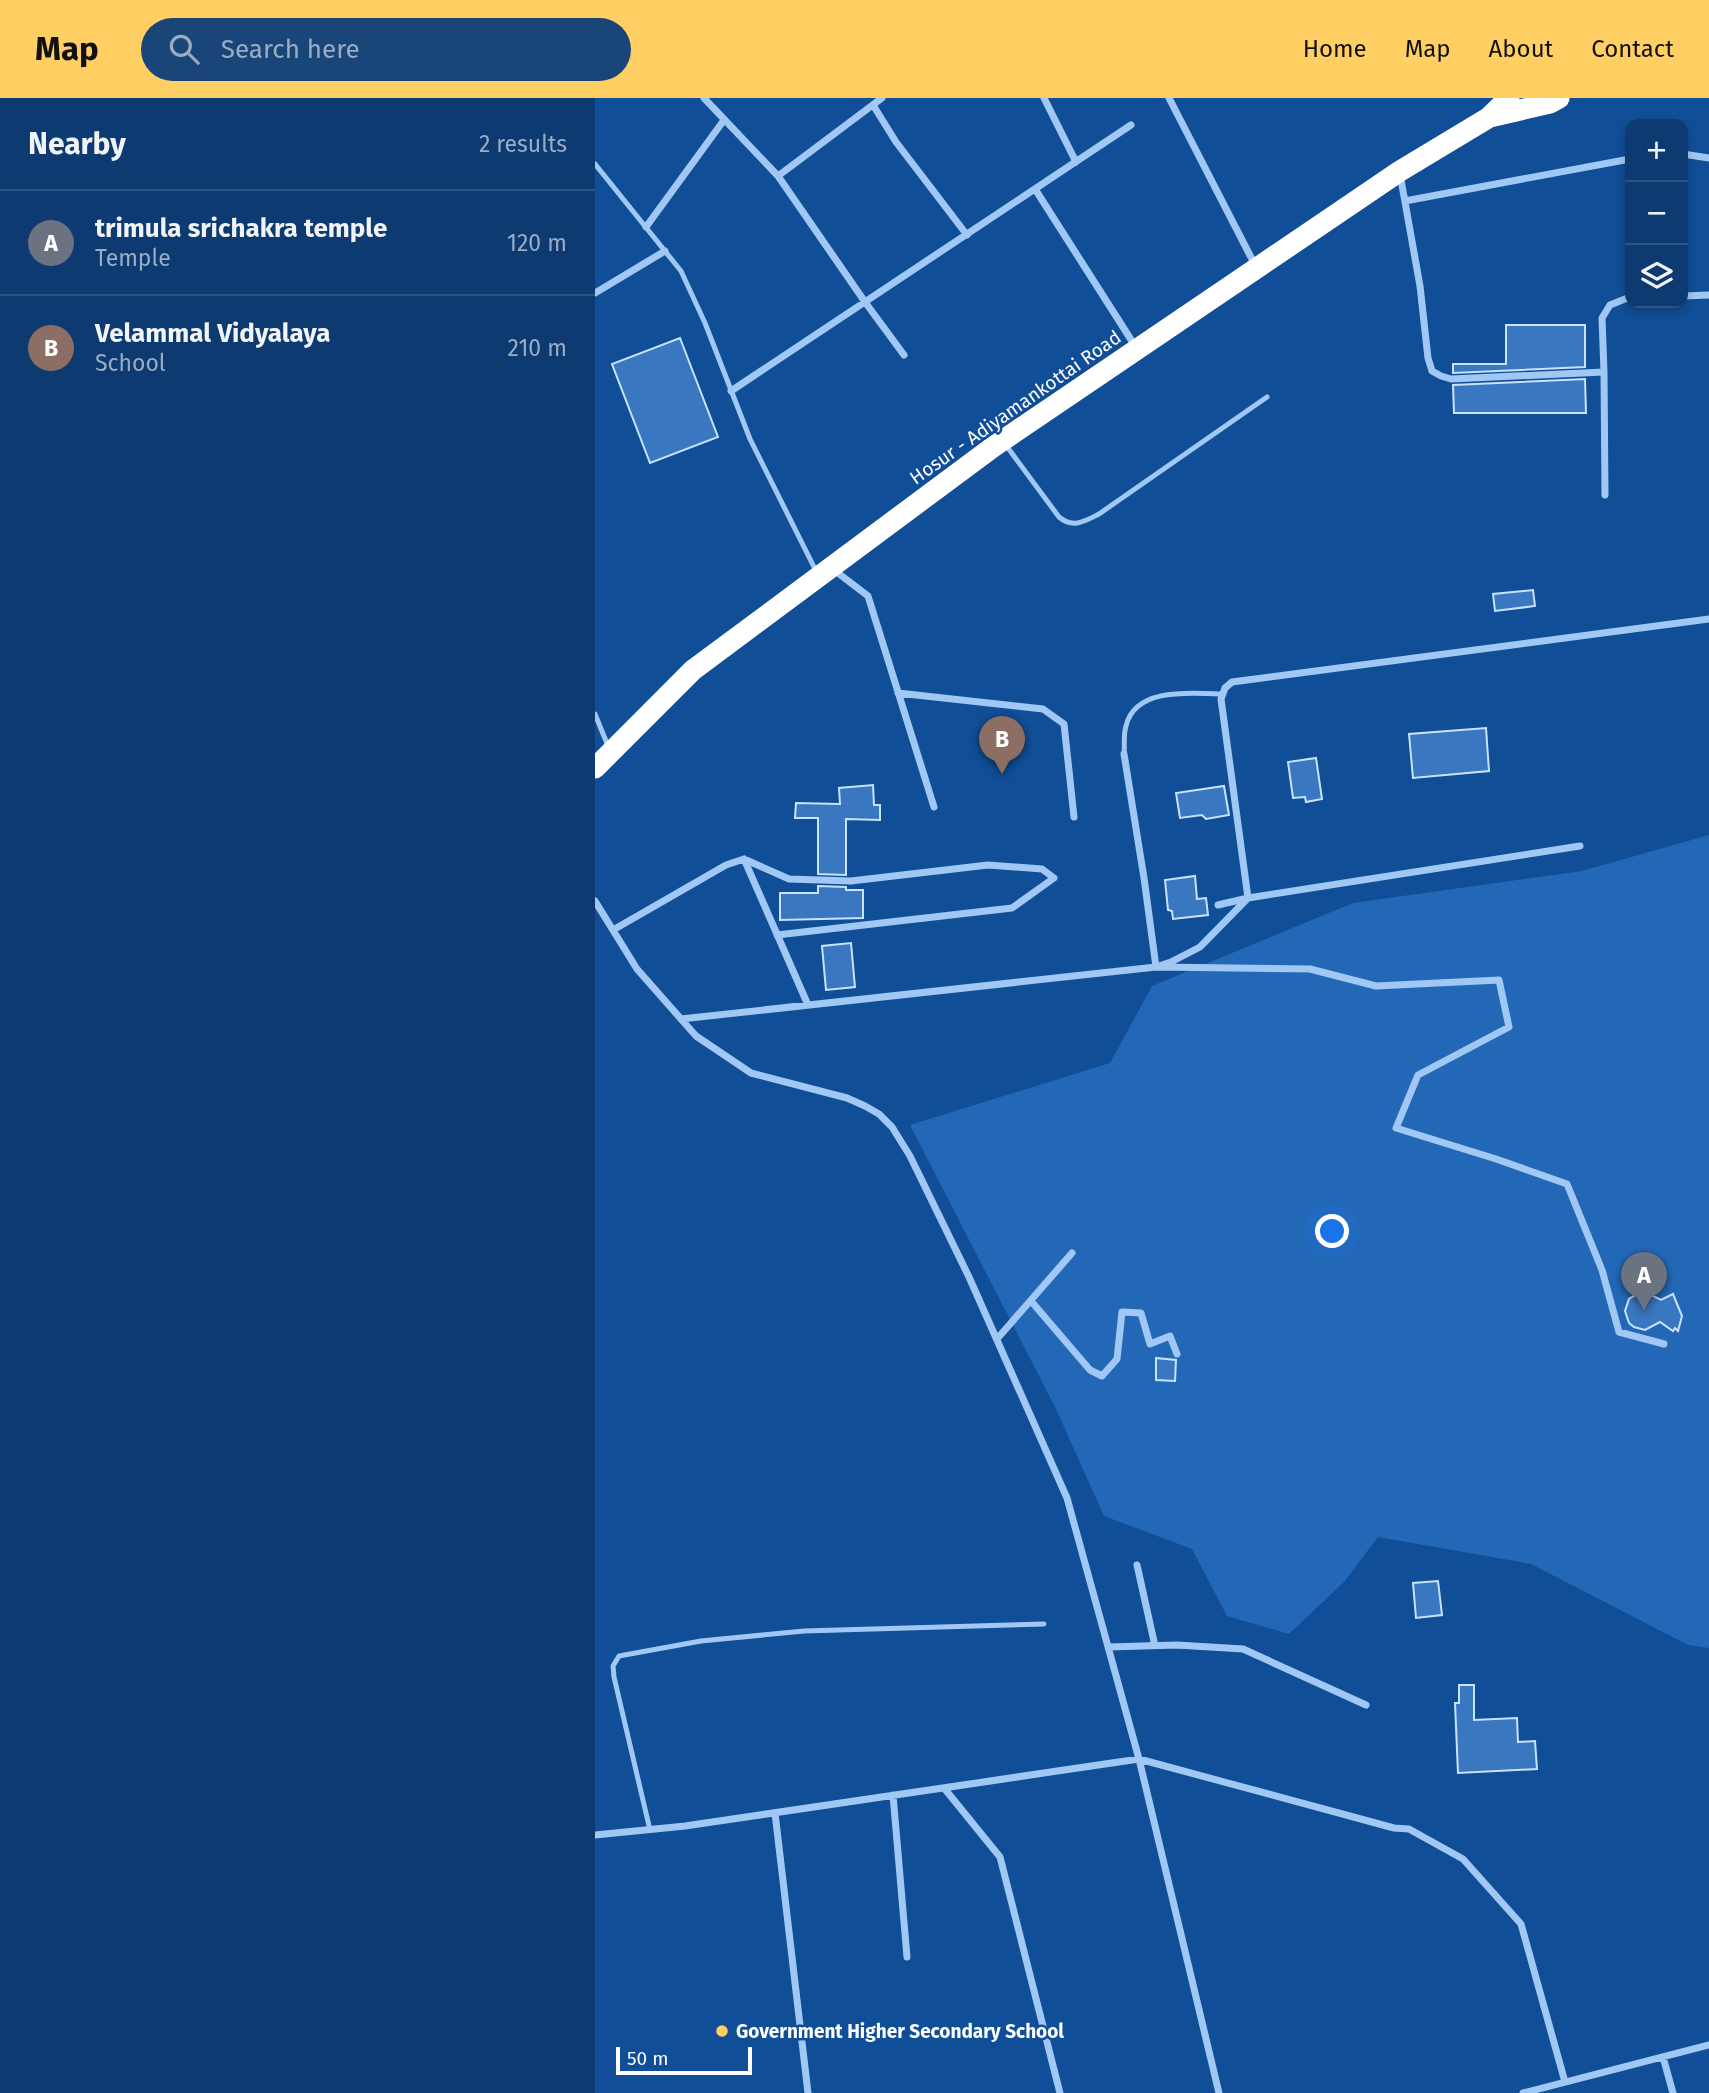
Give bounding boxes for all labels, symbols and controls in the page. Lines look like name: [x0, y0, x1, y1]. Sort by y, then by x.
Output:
search box: [141, 18, 631, 81]
text: Map: [35, 29, 99, 69]
icon: search: [165, 30, 203, 68]
text: Search here: [221, 34, 360, 65]
text: Home: [1303, 35, 1367, 63]
text: Map: [1405, 35, 1451, 63]
text: About: [1489, 35, 1553, 63]
text: Contact: [1591, 35, 1674, 63]
map controls: [1625, 119, 1688, 308]
button: +: [1625, 119, 1688, 182]
text: Nearby: [28, 126, 126, 162]
text: 2 results: [479, 130, 567, 158]
button: −: [1625, 182, 1688, 245]
text: trimula srichakra temple: [95, 213, 387, 244]
text: A: [44, 229, 58, 257]
text: 120 m: [507, 229, 567, 257]
text: Temple: [95, 244, 171, 272]
button: layers: [1625, 245, 1688, 308]
text: Velammal Vidyalaya: [95, 318, 330, 349]
street label: Hosur - Adiyamankottai Road: [905, 326, 1125, 489]
text: B: [44, 334, 58, 362]
text: 210 m: [508, 334, 567, 362]
text: School: [95, 349, 166, 377]
pin: B: [979, 716, 1025, 774]
your location: [1315, 1214, 1349, 1248]
pin: A: [1621, 1252, 1667, 1310]
place label: Government Higher Secondary School: [736, 2020, 1064, 2043]
marker: Government Higher Secondary School: [714, 2023, 730, 2039]
scale bar: [616, 2044, 753, 2076]
text: 50 m: [627, 2047, 668, 2070]

